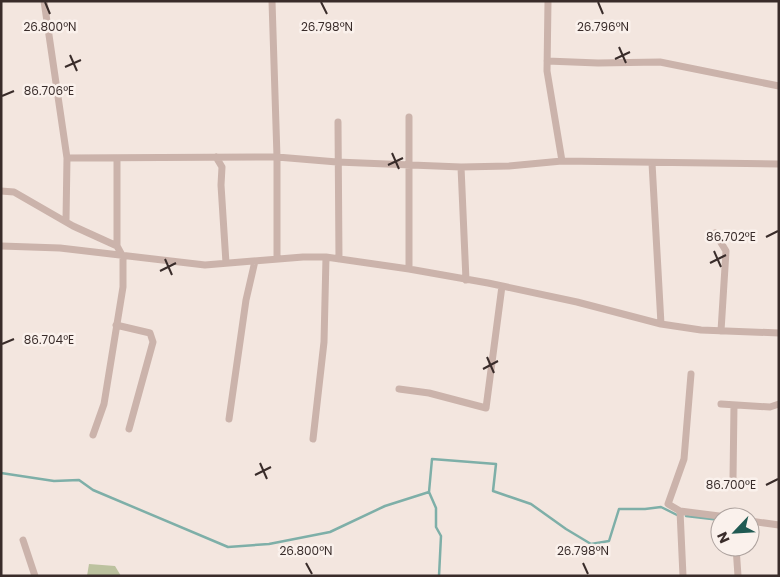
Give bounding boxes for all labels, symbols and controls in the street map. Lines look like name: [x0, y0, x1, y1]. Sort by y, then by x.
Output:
text: 26.800°N: [23, 18, 77, 35]
text: 26.798°N: [301, 18, 353, 35]
text: 26.796°N: [577, 18, 629, 35]
text: 86.706°E: [24, 82, 74, 99]
text: 86.702°E: [706, 228, 756, 245]
text: 86.704°E: [24, 331, 74, 348]
text: 86.700°E: [706, 476, 756, 493]
north arrow: [710, 507, 760, 557]
text: N: [712, 528, 735, 546]
text: 26.800°N: [279, 542, 333, 559]
text: 26.798°N: [557, 542, 609, 559]

